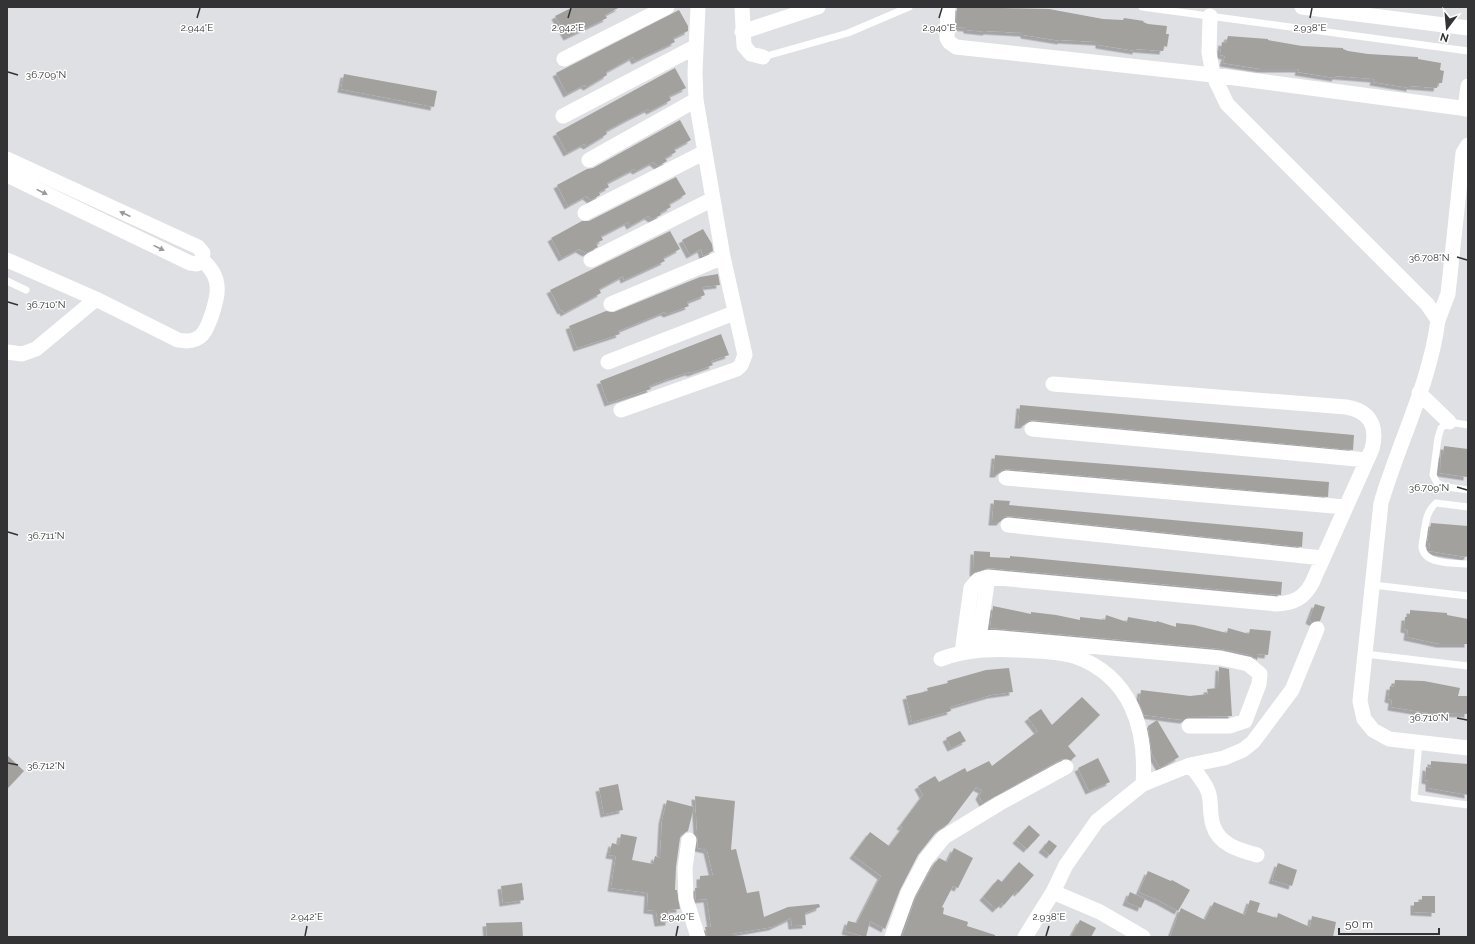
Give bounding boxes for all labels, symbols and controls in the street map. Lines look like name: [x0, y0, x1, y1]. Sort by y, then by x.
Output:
north arrow: [1427, 8, 1467, 48]
text: 2.944°E: [181, 22, 213, 33]
text: 2.942°E: [552, 22, 584, 33]
text: 2.940°E: [922, 22, 956, 33]
text: 2.938°E: [1294, 22, 1326, 33]
text: N: [1439, 30, 1450, 45]
text: 36.709°N: [26, 69, 66, 80]
one-way arrow: [36, 189, 48, 195]
one-way arrow: [119, 211, 131, 217]
one-way arrow: [153, 245, 165, 252]
text: 36.708°N: [1409, 252, 1449, 263]
text: 36.710°N: [27, 299, 65, 310]
text: 36.709°N: [1409, 482, 1449, 493]
text: 36.711°N: [27, 530, 65, 541]
text: 36.710°N: [1410, 712, 1448, 723]
text: 36.712°N: [27, 760, 65, 771]
scale bar: [1339, 910, 1439, 936]
text: 2.942°E: [291, 911, 323, 922]
text: 2.940°E: [661, 911, 695, 922]
text: 2.938°E: [1033, 911, 1065, 922]
text: 50 m: [1345, 917, 1373, 931]

